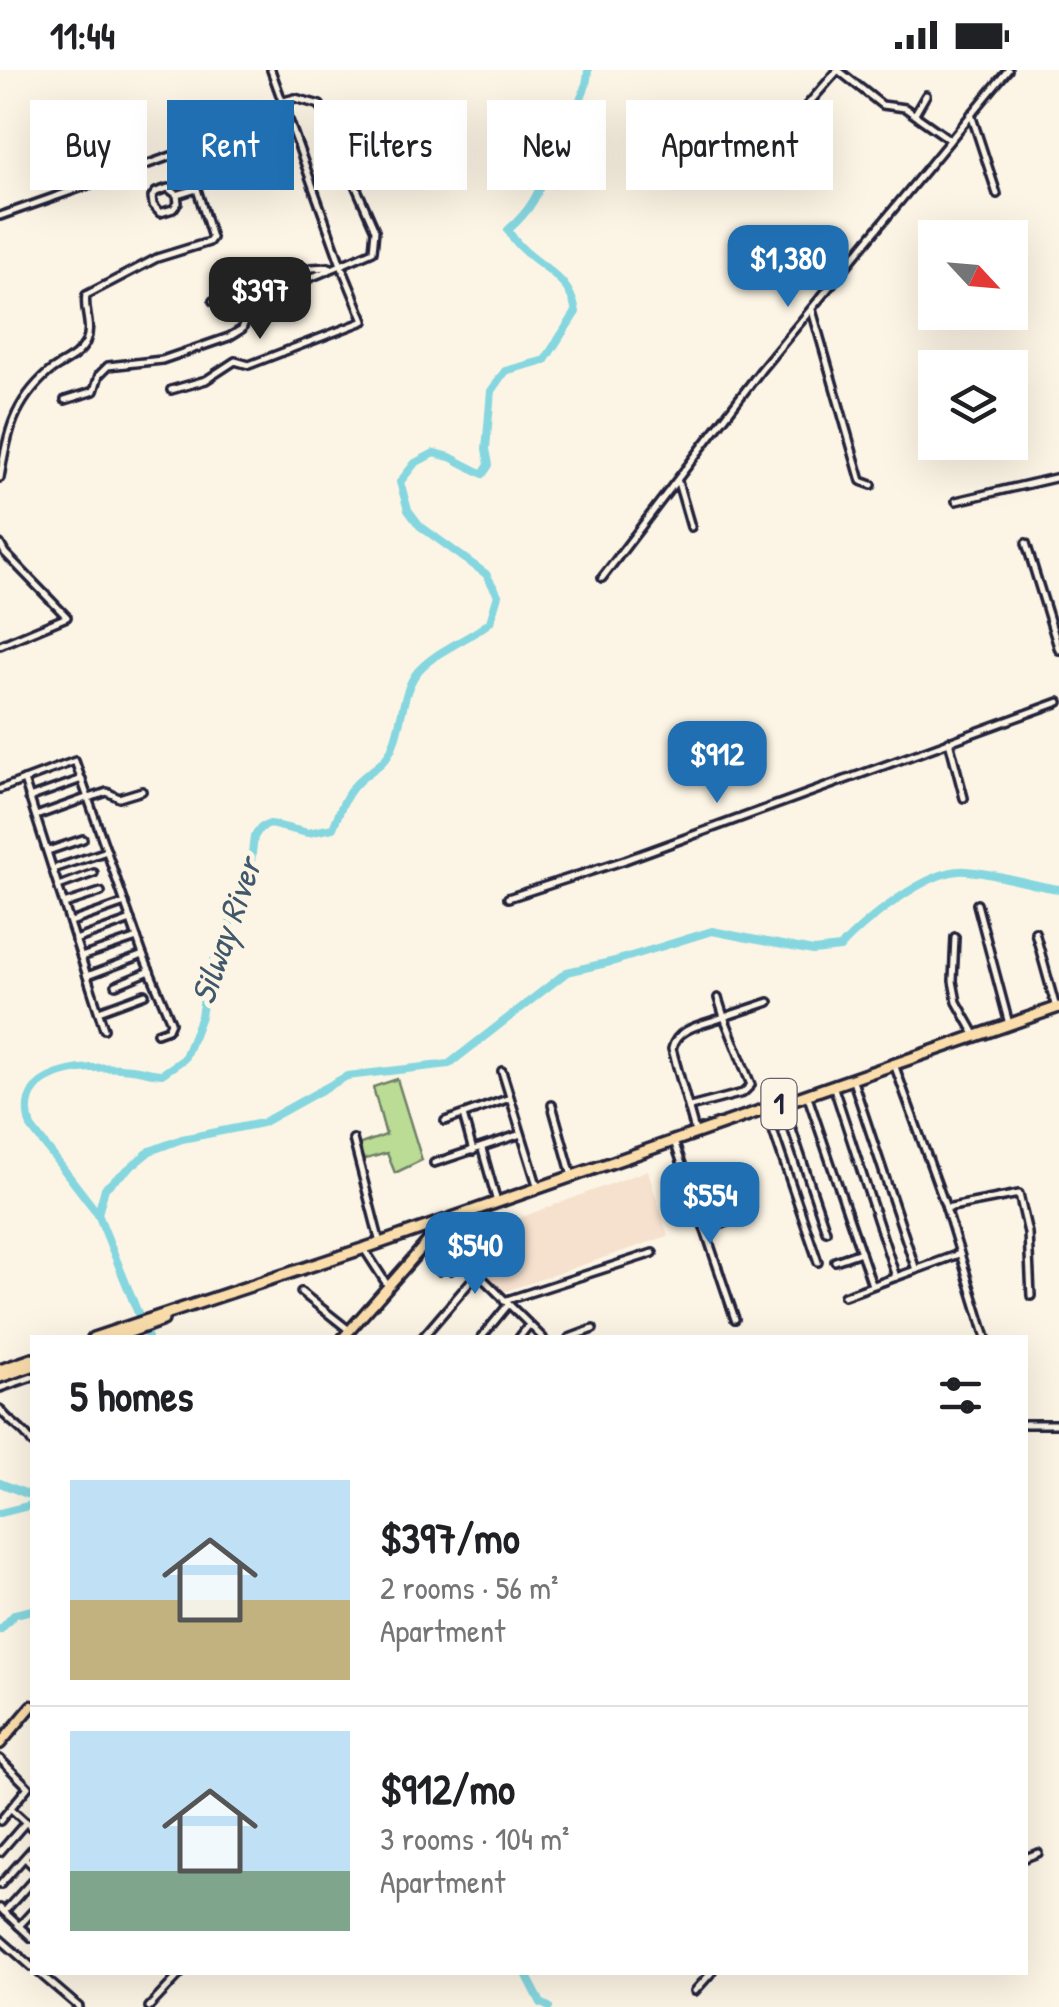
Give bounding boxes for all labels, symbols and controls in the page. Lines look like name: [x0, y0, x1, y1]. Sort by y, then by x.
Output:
text: 11:44: [50, 9, 115, 61]
chip: Buy: [30, 100, 147, 190]
chip: Rent: [167, 100, 294, 190]
chip: Filters: [314, 100, 467, 190]
chip: New: [487, 100, 606, 190]
chip: Apartment: [626, 100, 833, 190]
north arrow: [918, 220, 1028, 330]
map controls: [918, 220, 1028, 460]
pin: $1,380: [707, 225, 869, 310]
text: $1,380: [750, 236, 826, 279]
pin: $397: [201, 257, 319, 342]
text: $397: [231, 268, 289, 311]
button: layers: [918, 350, 1028, 460]
pin: $912: [658, 721, 776, 806]
text: $912: [690, 732, 744, 775]
water label: Silway River: [179, 847, 274, 1010]
road number: 1: [762, 1079, 796, 1129]
pin: $554: [651, 1162, 769, 1247]
text: $554: [682, 1173, 738, 1216]
pin: $540: [416, 1212, 534, 1297]
text: $540: [447, 1223, 503, 1266]
text: 5 homes: [70, 1367, 193, 1424]
icon: filters: [933, 1368, 988, 1423]
text: $397/mo: [380, 1509, 520, 1566]
icon: home: [150, 1520, 270, 1640]
text: 2 rooms · 56 m²: [380, 1566, 558, 1609]
text: Apartment: [380, 1609, 505, 1652]
text: $912/mo: [380, 1760, 515, 1817]
icon: home: [150, 1771, 270, 1891]
text: 3 rooms · 104 m²: [380, 1817, 569, 1860]
text: Apartment: [380, 1860, 505, 1903]

